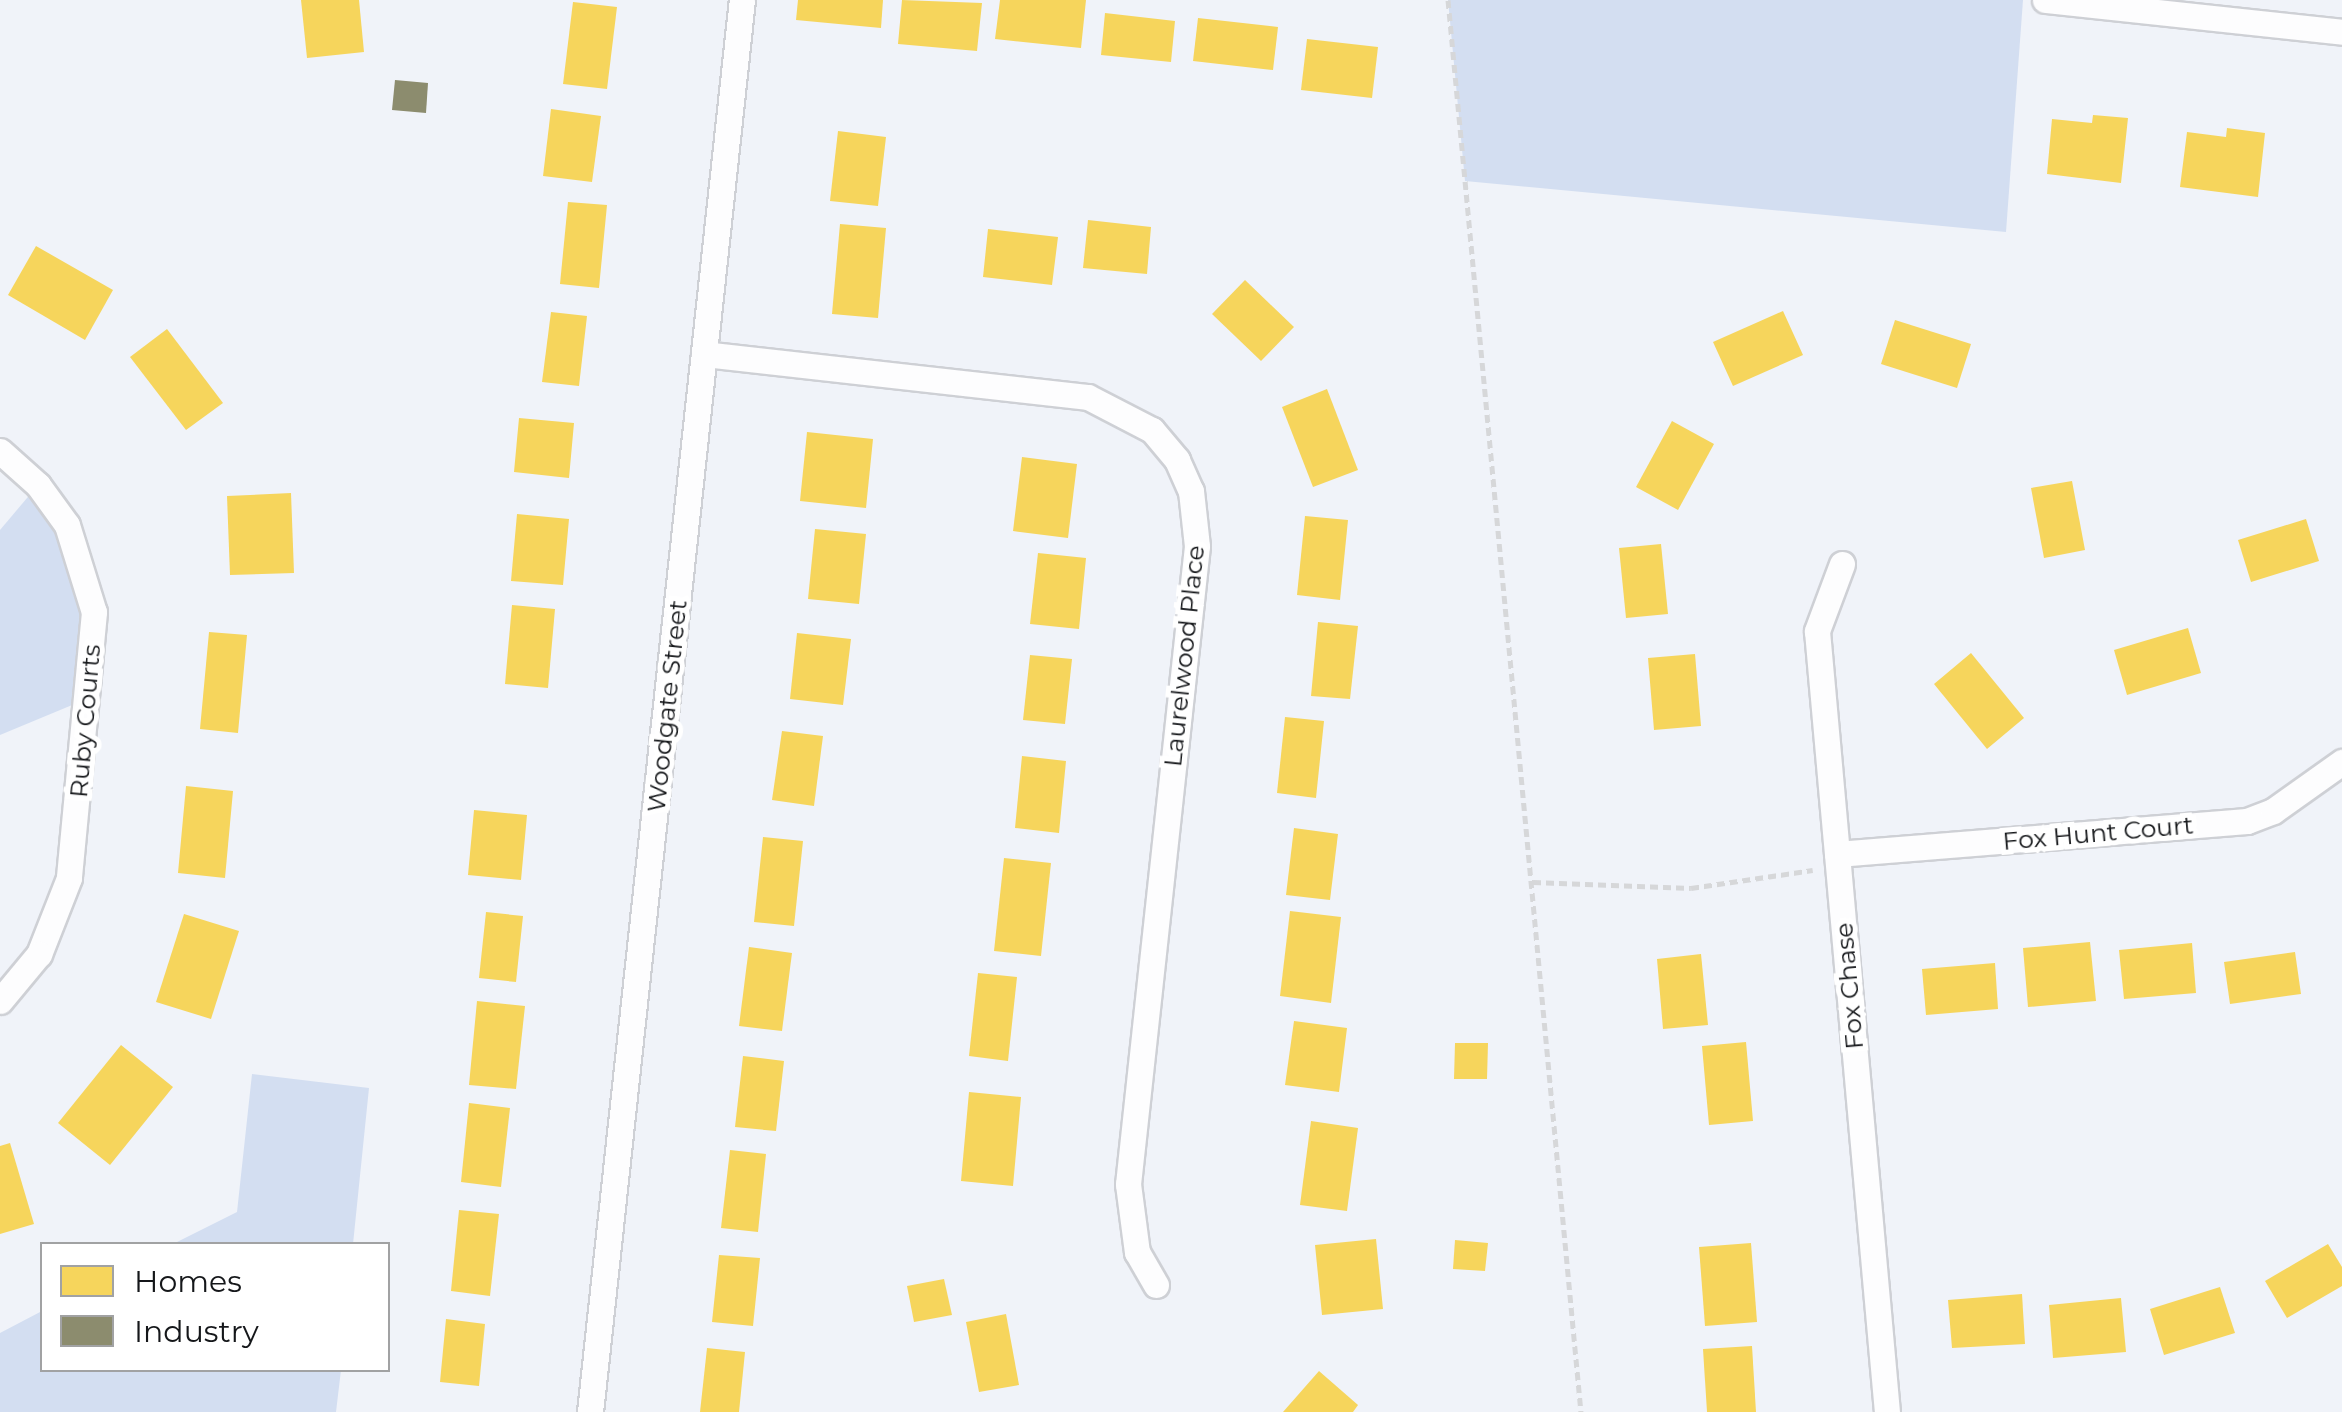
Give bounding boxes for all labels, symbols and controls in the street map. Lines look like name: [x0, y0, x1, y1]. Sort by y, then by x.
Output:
street label: Laurelwood Place: [1157, 544, 1211, 768]
street label: Woodgate Street: [641, 598, 693, 814]
street label: Ruby Courts: [63, 643, 107, 799]
street label: Fox Hunt Court: [2001, 810, 2195, 856]
street label: Fox Chase: [1829, 921, 1869, 1051]
legend: [40, 1242, 390, 1372]
text: Homes: [134, 1263, 242, 1300]
text: Industry: [134, 1313, 259, 1350]

